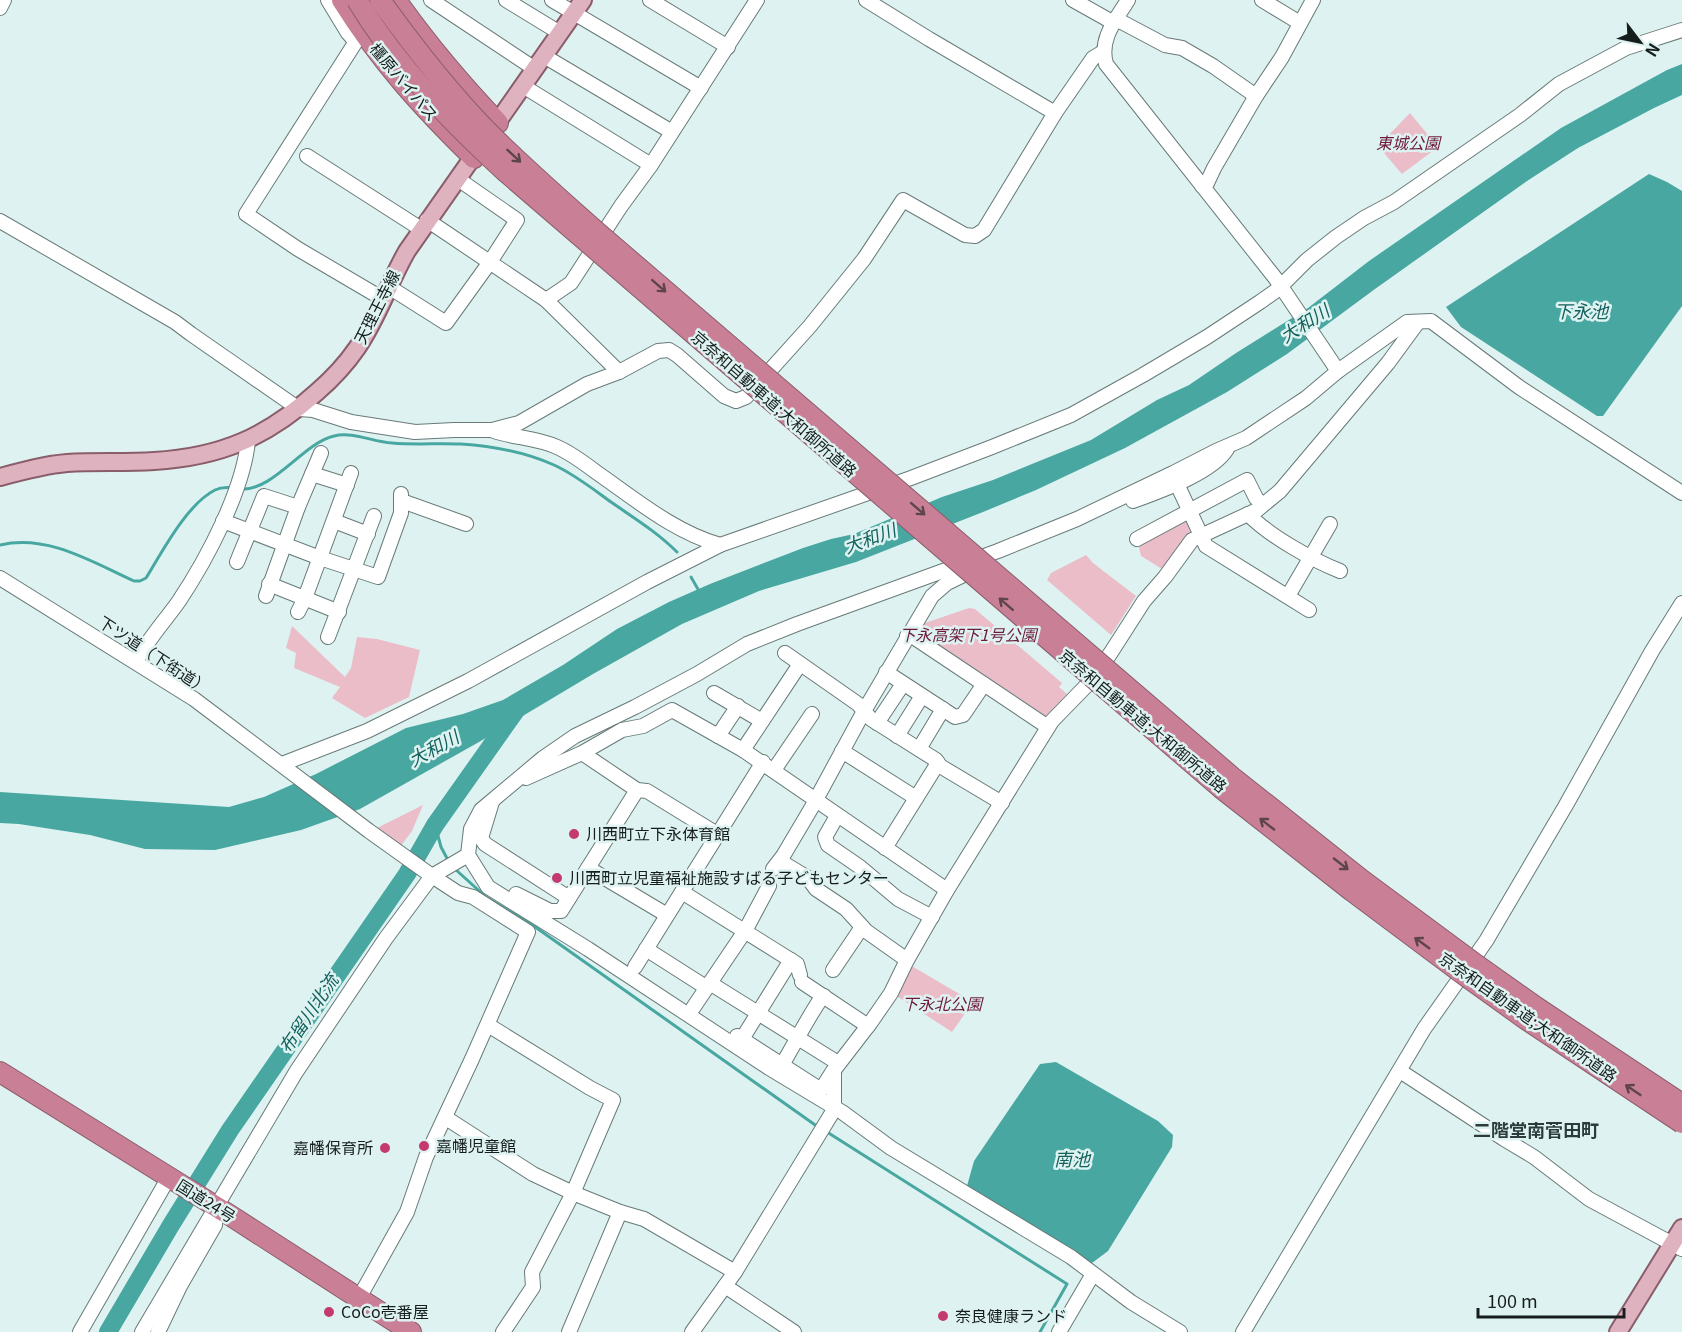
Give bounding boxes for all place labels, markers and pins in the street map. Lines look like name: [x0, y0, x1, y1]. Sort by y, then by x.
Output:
place label: 川西町立下永体育館: [586, 821, 730, 845]
marker: 川西町立下永体育館: [567, 827, 581, 841]
place label: 川西町立児童福祉施設すばる子どもセンター: [569, 865, 889, 889]
marker: 川西町立児童福祉施設すばる子どもセンター: [550, 871, 564, 885]
place label: 嘉幡児童館: [436, 1133, 516, 1157]
place label: 嘉幡保育所: [293, 1135, 373, 1159]
marker: 嘉幡児童館: [417, 1139, 431, 1153]
marker: 嘉幡保育所: [378, 1141, 392, 1155]
place label: CoCo壱番屋: [341, 1299, 429, 1323]
place label: 奈良健康ランド: [955, 1303, 1067, 1327]
marker: CoCo壱番屋: [322, 1305, 336, 1319]
marker: 奈良健康ランド: [936, 1309, 950, 1323]

